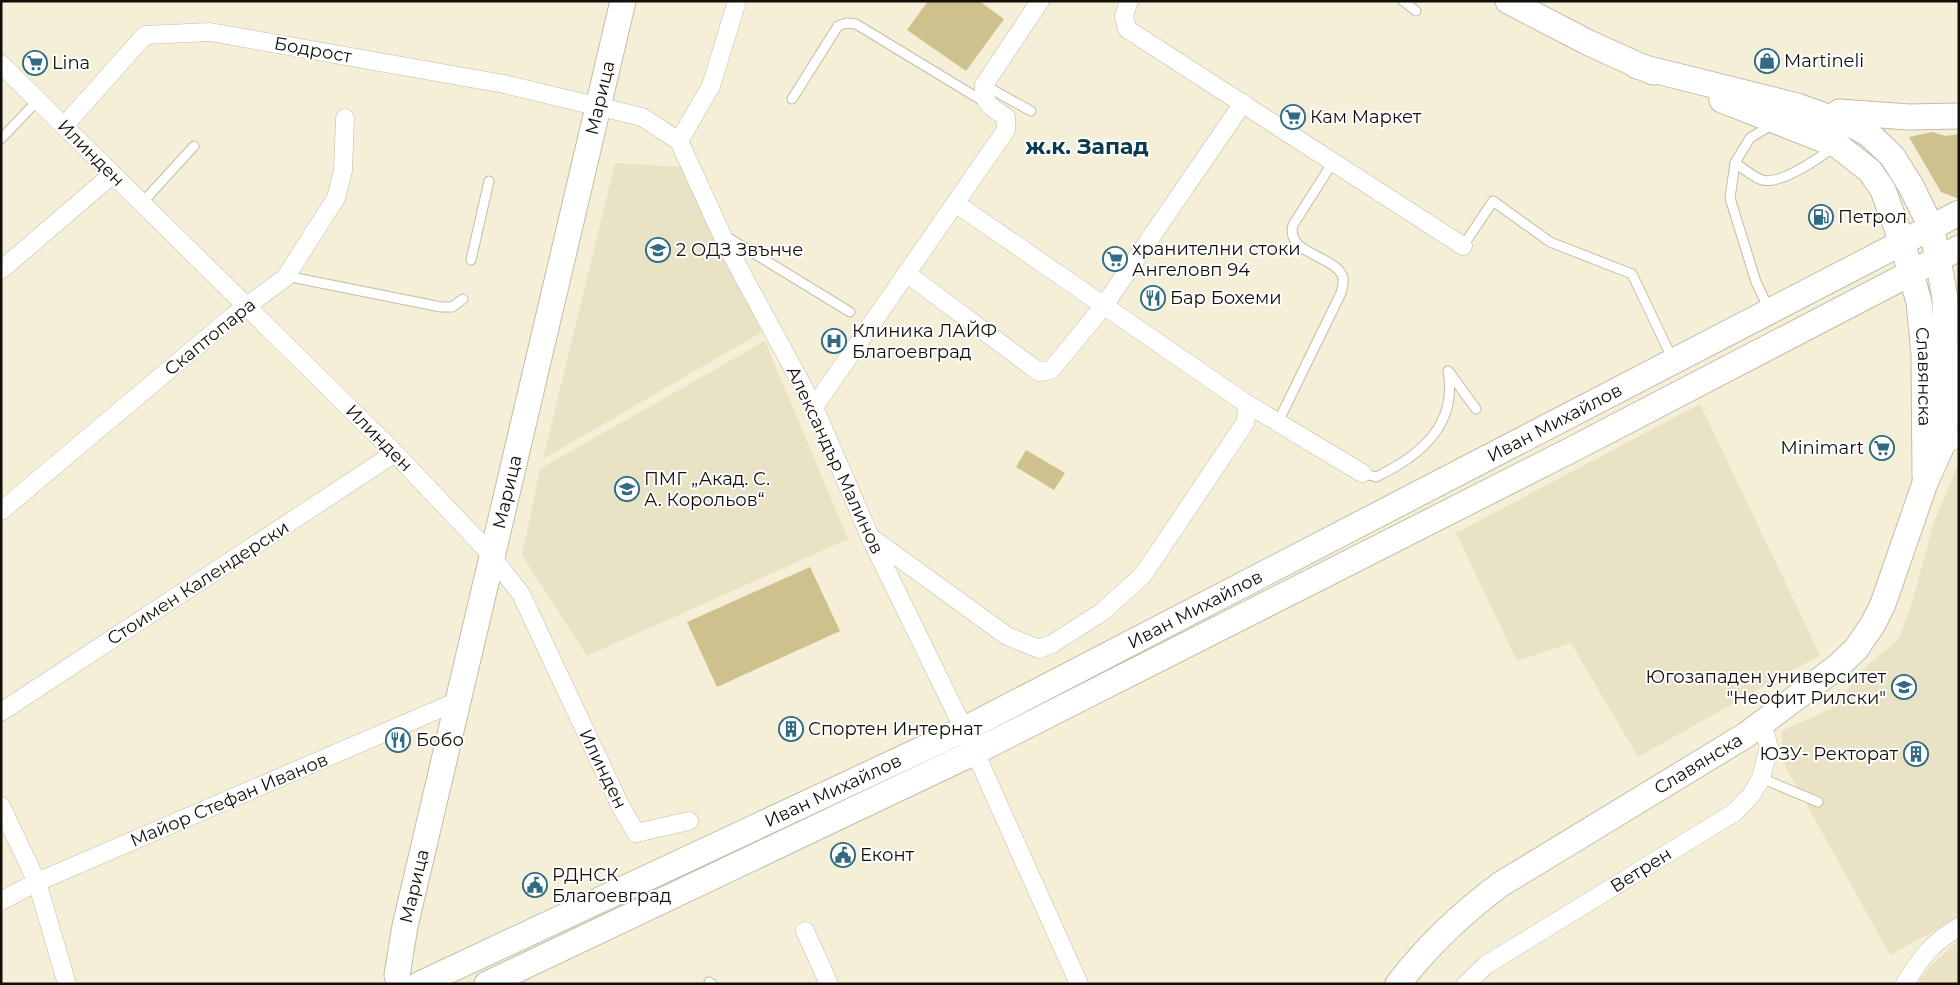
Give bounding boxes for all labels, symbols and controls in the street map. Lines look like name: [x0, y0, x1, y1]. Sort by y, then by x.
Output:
street label: Бодрост: [272, 32, 354, 68]
shop icon: Martineli: [1754, 48, 1780, 74]
supermarket icon: Lina: [22, 50, 48, 76]
place label: Martineli: [1784, 50, 1864, 72]
place label: Lina: [52, 52, 90, 74]
street label: Марица: [581, 59, 620, 137]
supermarket icon: Кам Маркет: [1280, 104, 1306, 130]
place label: Кам Маркет: [1310, 106, 1422, 128]
street label: Илинден: [53, 115, 129, 191]
district label: ж.к. Запад: [1025, 133, 1149, 160]
fuel station icon: Петрол: [1808, 204, 1834, 230]
place label: Петрол: [1838, 206, 1907, 228]
school or university icon: 2 ОДЗ Звънче: [645, 237, 671, 263]
place label: хранителни стоки Ангеловп 94: [1132, 238, 1301, 281]
place label: 2 ОДЗ Звънче: [676, 239, 803, 261]
supermarket icon: хранителни стоки Ангеловп 94: [1102, 246, 1128, 272]
restaurant icon: Бар Бохеми: [1140, 285, 1166, 311]
place label: Бар Бохеми: [1170, 287, 1282, 309]
street label: Скаптопара: [160, 294, 260, 380]
place label: Клиника ЛАЙФ Благоевград: [852, 320, 997, 363]
street label: Славянска: [1910, 326, 1936, 426]
hospital icon: Клиника ЛАЙФ Благоевград: [821, 328, 847, 354]
street label: Александър Малинов: [782, 362, 888, 558]
street label: Иван Михайлов: [1483, 379, 1626, 467]
street label: Илинден: [341, 400, 417, 476]
supermarket icon: Minimart: [1869, 435, 1895, 461]
place label: Minimart: [1780, 437, 1864, 459]
street label: Марица: [488, 453, 527, 531]
place label: ПМГ „Акад. С. А. Корольов“: [644, 468, 770, 511]
school or university icon: ПМГ „Акад. С. А. Корольов“: [614, 476, 640, 502]
street label: Стоимен Календерски: [103, 516, 293, 650]
street label: Иван Михайлов: [1124, 565, 1266, 654]
place label: Югозападен университет "Неофит Рилски": [1646, 666, 1886, 709]
school or university icon: Югозападен университет "Неофит Рилски": [1891, 674, 1917, 700]
building icon: Спортен Интернат: [778, 716, 804, 742]
place label: Спортен Интернат: [808, 718, 983, 740]
street label: Илинден: [574, 726, 632, 812]
restaurant icon: Бобо: [385, 727, 411, 753]
place label: Бобо: [416, 729, 464, 751]
street label: Славянска: [1650, 729, 1746, 799]
building icon: ЮЗУ- Ректорат: [1903, 741, 1929, 767]
place label: ЮЗУ- Ректорат: [1760, 743, 1898, 765]
street label: Майор Стефан Иванов: [127, 748, 331, 852]
street label: Иван Михайлов: [761, 749, 905, 832]
public building icon: Еконт: [830, 842, 856, 868]
street label: Ветрен: [1606, 843, 1676, 897]
place label: Еконт: [860, 844, 915, 866]
street label: Марица: [395, 847, 434, 925]
place label: РДНСК Благоевград: [552, 864, 672, 907]
public building icon: РДНСК Благоевград: [522, 872, 548, 898]

